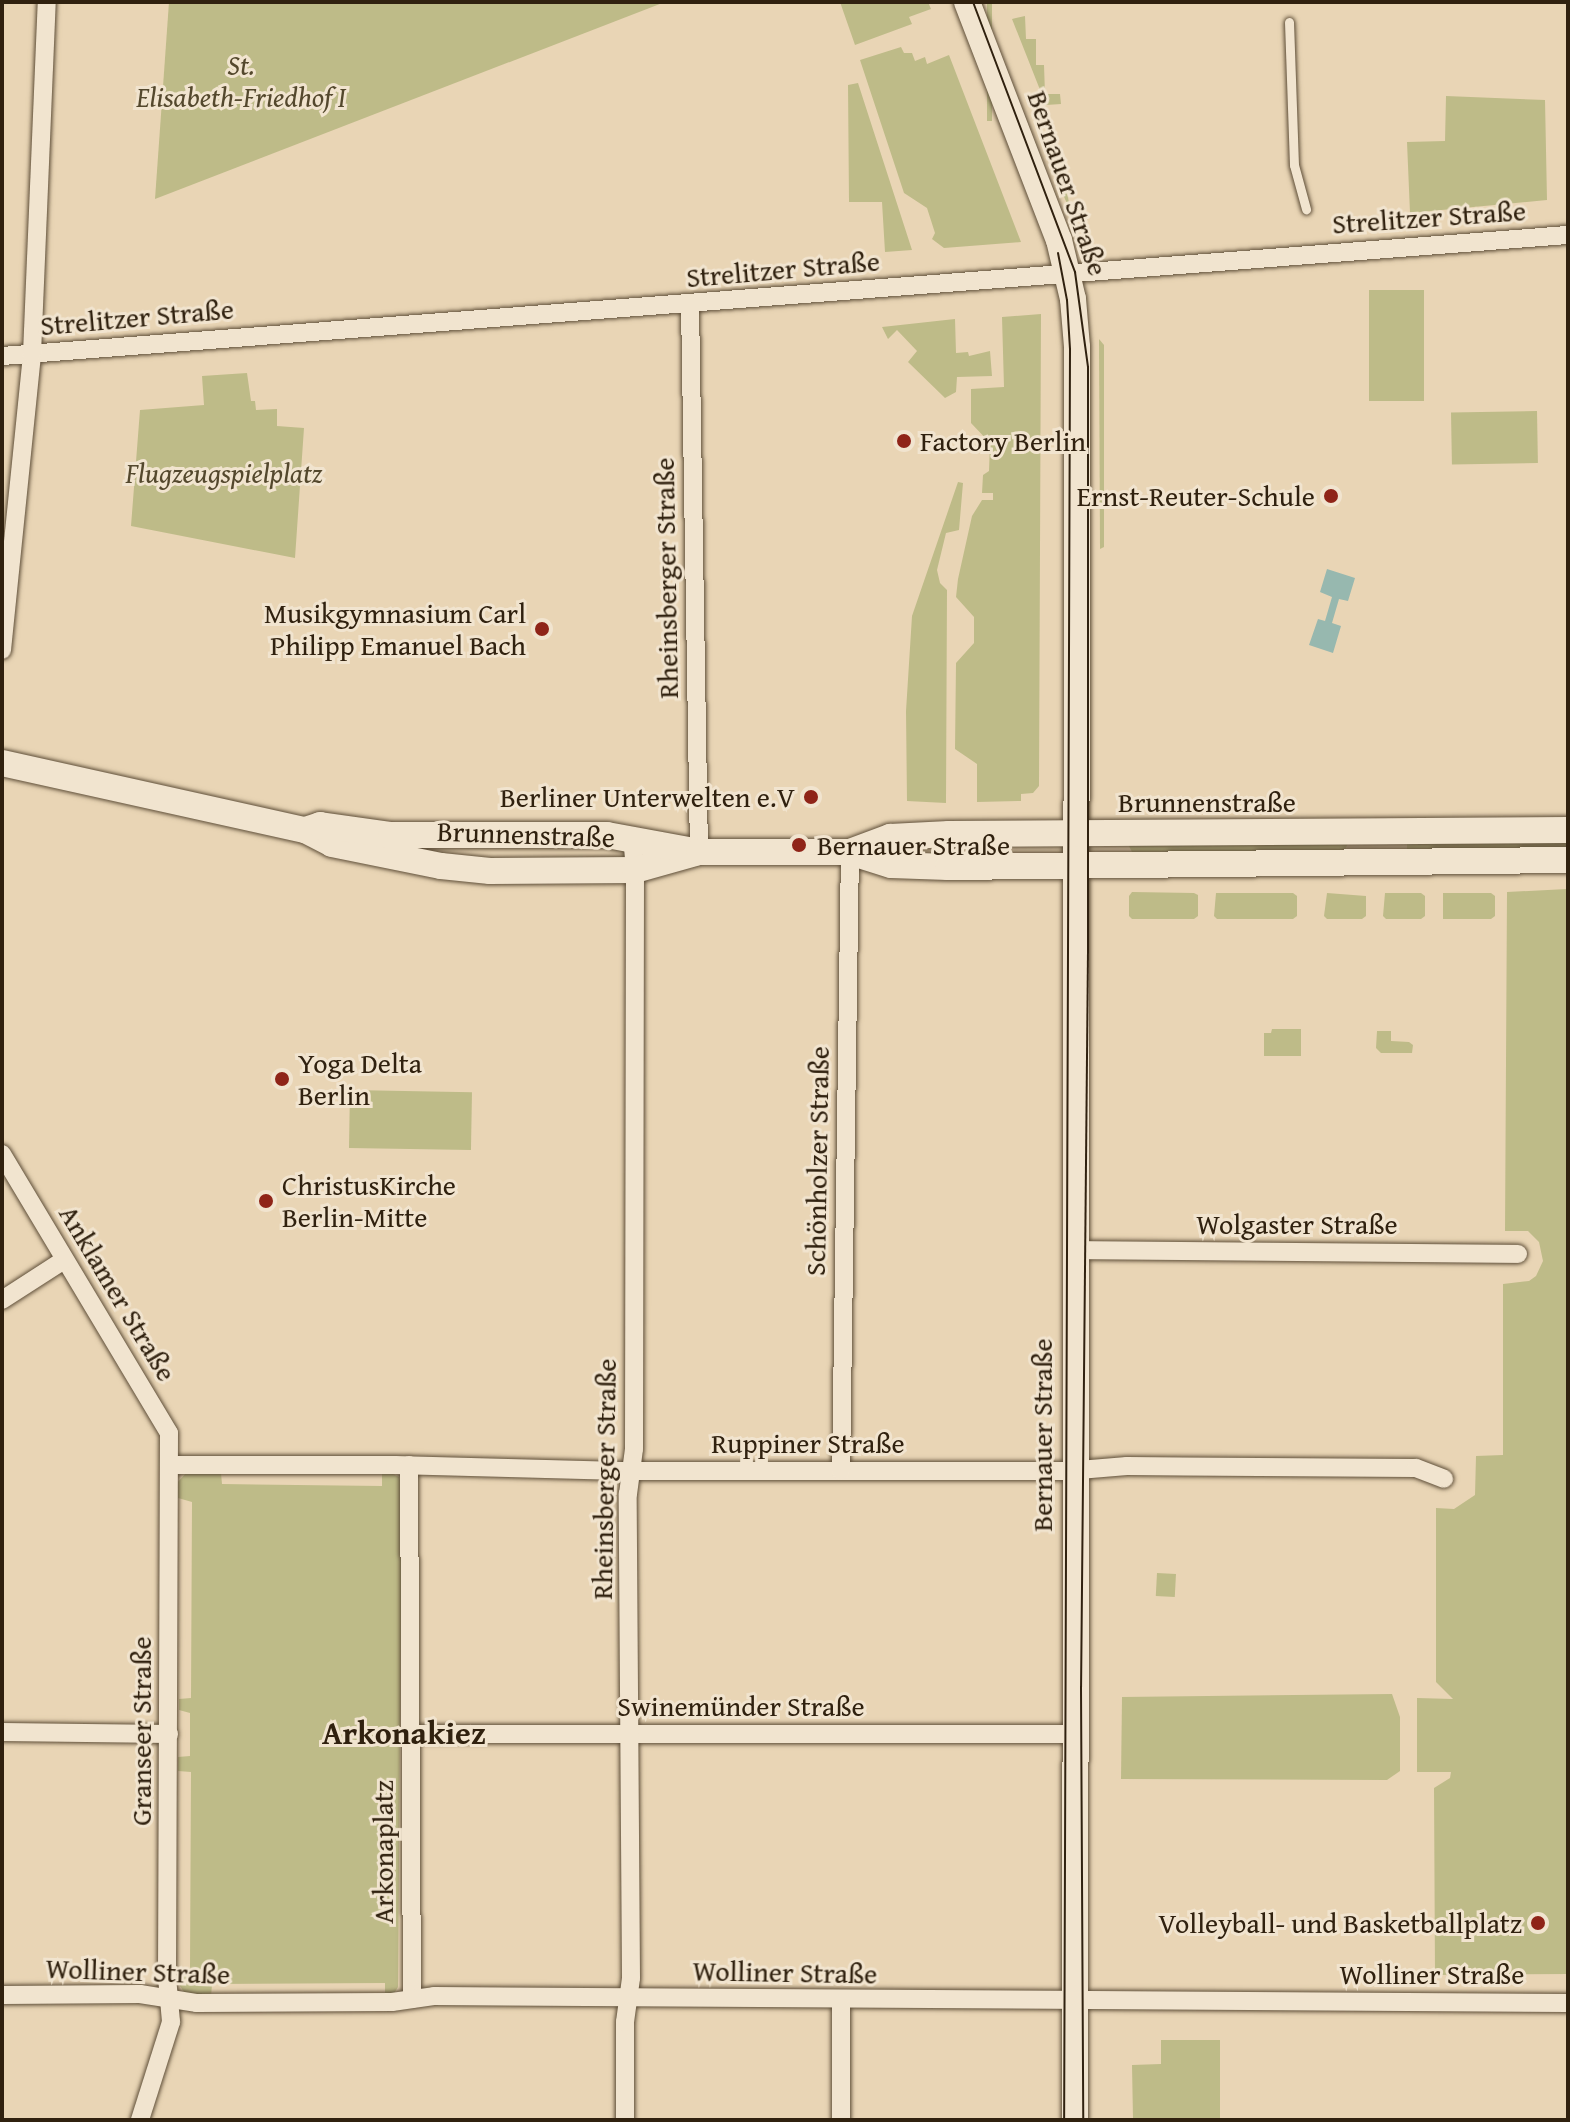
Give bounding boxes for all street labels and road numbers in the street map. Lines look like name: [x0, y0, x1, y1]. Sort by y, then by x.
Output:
street label: Bernauer Straße: [1021, 86, 1115, 280]
street label: Strelitzer Straße: [1331, 193, 1527, 241]
street label: Strelitzer Straße: [685, 244, 881, 294]
street label: Strelitzer Straße: [39, 292, 235, 342]
street label: Rheinsberger Straße: [647, 457, 685, 699]
street label: Brunnenstraße: [1118, 785, 1296, 819]
street label: Brunnenstraße: [437, 814, 615, 854]
street label: Schönholzer Straße: [798, 1046, 836, 1276]
street label: Anklamer Straße: [52, 1199, 184, 1387]
street label: Wolgaster Straße: [1196, 1207, 1398, 1241]
street label: Bernauer Straße: [1025, 1338, 1059, 1532]
street label: Rheinsberger Straße: [585, 1358, 623, 1600]
street label: Ruppiner Straße: [711, 1426, 905, 1460]
street label: Granseer Straße: [124, 1636, 158, 1826]
street label: Swinemünder Straße: [617, 1689, 865, 1723]
street label: Arkonaplatz: [366, 1780, 400, 1924]
street label: Wolliner Straße: [45, 1951, 231, 1991]
street label: Wolliner Straße: [692, 1954, 878, 1990]
street label: Wolliner Straße: [1340, 1957, 1524, 1991]

